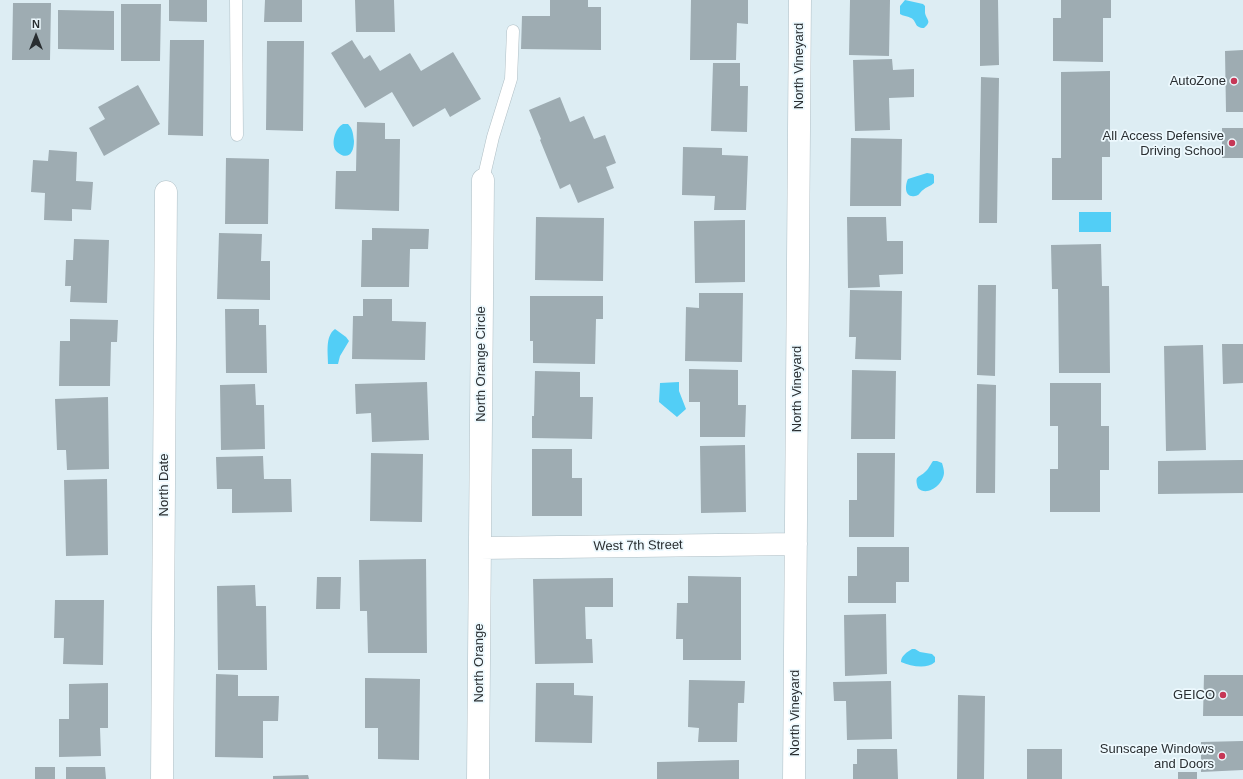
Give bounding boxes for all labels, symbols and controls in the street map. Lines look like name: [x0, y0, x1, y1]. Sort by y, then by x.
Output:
north arrow: [16, 16, 56, 56]
text: N: [32, 18, 40, 30]
street label: North Vineyard: [791, 23, 807, 109]
place label: AutoZone: [1170, 73, 1226, 89]
marker: AutoZone: [1229, 76, 1239, 86]
place label: All Access Defensive Driving School: [1103, 128, 1224, 159]
marker: All Access Defensive Driving School: [1227, 138, 1237, 148]
street label: North Orange Circle: [473, 306, 489, 422]
street label: North Vineyard: [789, 346, 805, 432]
street label: North Date: [156, 454, 172, 516]
street label: West 7th Street: [593, 537, 683, 555]
street label: North Orange: [471, 624, 487, 702]
street label: North Vineyard: [787, 670, 803, 756]
place label: GEICO: [1173, 687, 1215, 703]
marker: GEICO: [1218, 690, 1228, 700]
place label: Sunscape Windows and Doors: [1100, 741, 1214, 772]
marker: Sunscape Windows and Doors: [1217, 751, 1227, 761]

